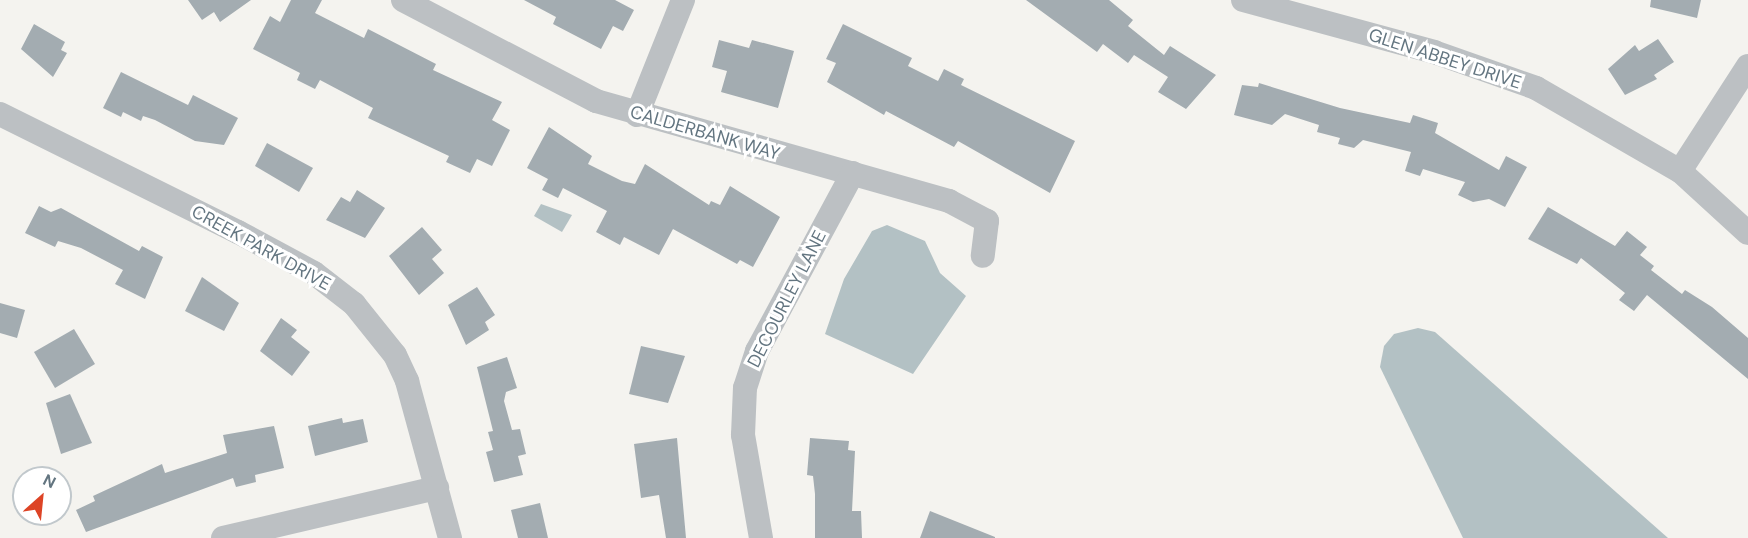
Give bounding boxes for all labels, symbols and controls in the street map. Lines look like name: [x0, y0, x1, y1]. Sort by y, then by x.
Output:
street label: GLEN ABBEY DRIVE: [1366, 24, 1524, 94]
street label: CALDERBANK WAY: [628, 101, 782, 165]
street label: CREEK PARK DRIVE: [188, 201, 334, 295]
street label: DECOURLEY LANE: [743, 227, 831, 371]
north arrow: [12, 466, 72, 526]
text: N: [40, 469, 59, 493]

